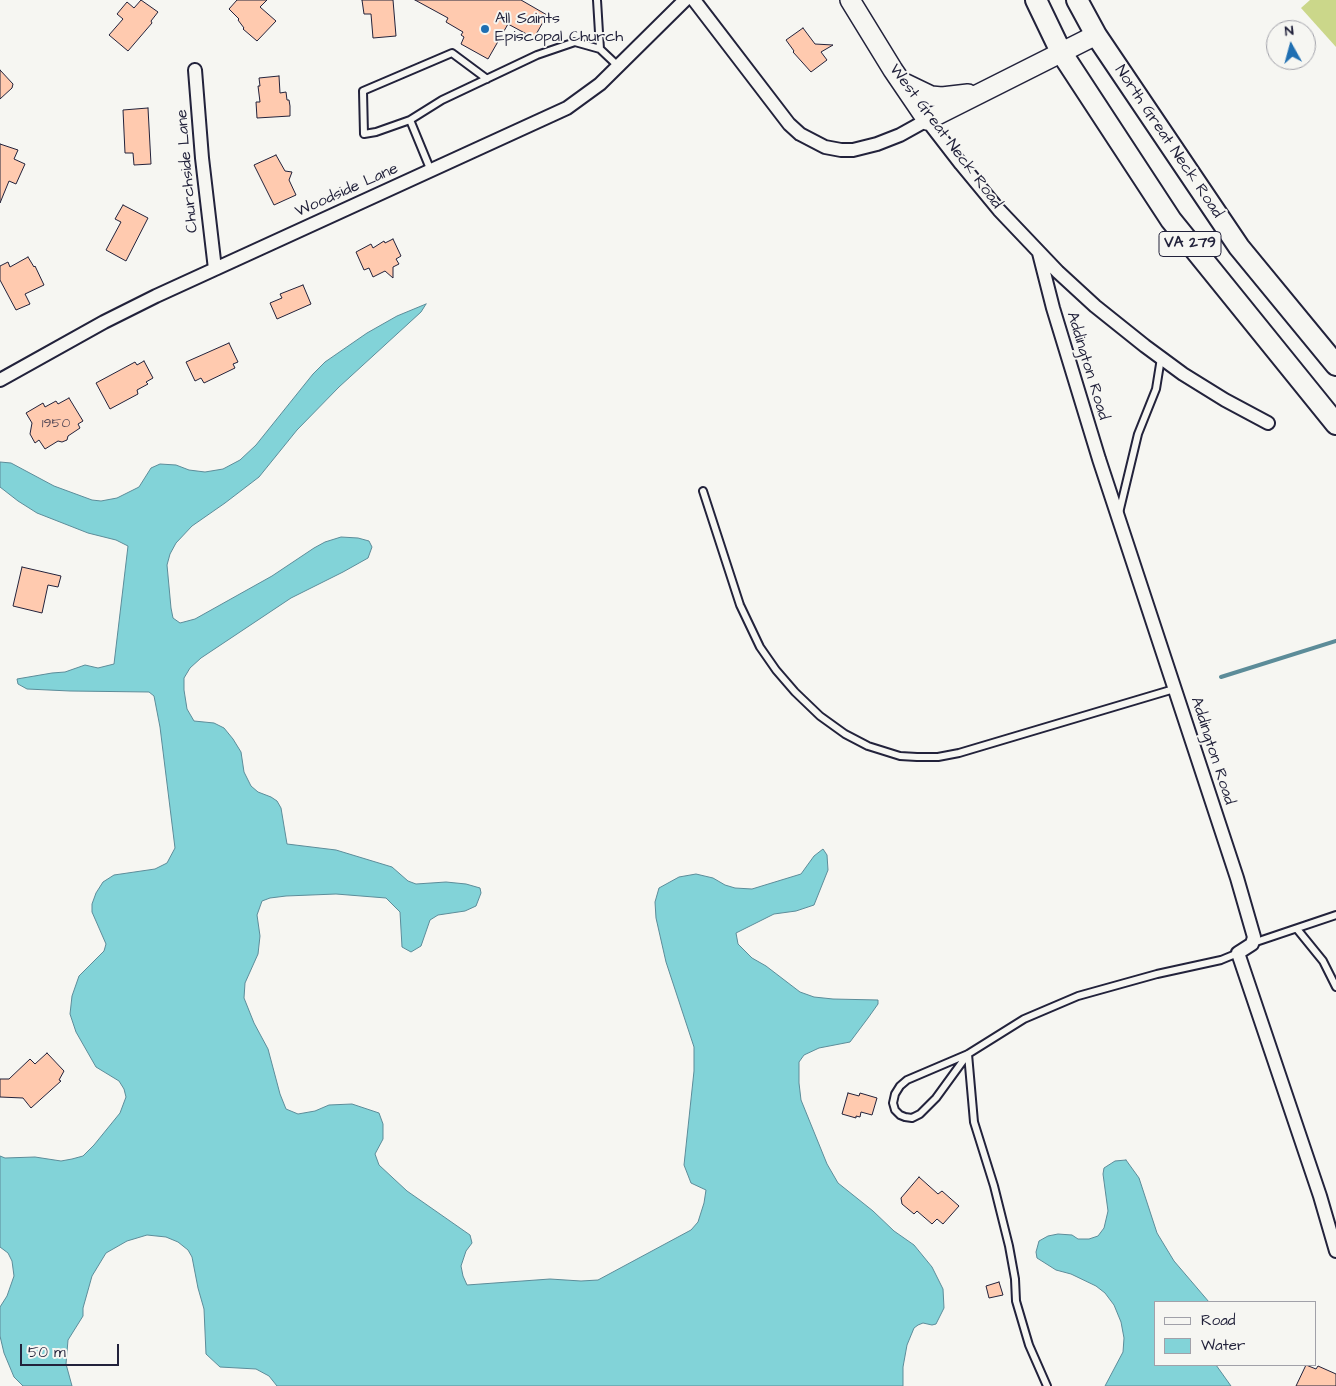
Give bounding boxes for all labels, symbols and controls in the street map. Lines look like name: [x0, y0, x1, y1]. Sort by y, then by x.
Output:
place label: All Saints Episcopal Church: [495, 10, 623, 48]
north arrow: [1266, 20, 1316, 70]
text: N: [1284, 21, 1295, 42]
marker: All Saints Episcopal Church: [479, 23, 491, 35]
street label: West Great Neck Road: [884, 61, 1006, 213]
street label: North Great Neck Road: [1110, 62, 1226, 222]
street label: Churchside Lane: [173, 108, 203, 234]
street label: Woodside Lane: [292, 160, 402, 222]
road number: VA 279: [1159, 232, 1221, 256]
street label: Addington Road: [1061, 310, 1113, 422]
house number: 1950: [42, 416, 70, 432]
street label: Addington Road: [1186, 695, 1238, 807]
legend: [1154, 1301, 1316, 1366]
text: Road: [1201, 1310, 1235, 1331]
scale bar: [22, 1334, 121, 1366]
text: Water: [1201, 1335, 1245, 1356]
text: 50 m: [28, 1342, 66, 1363]

